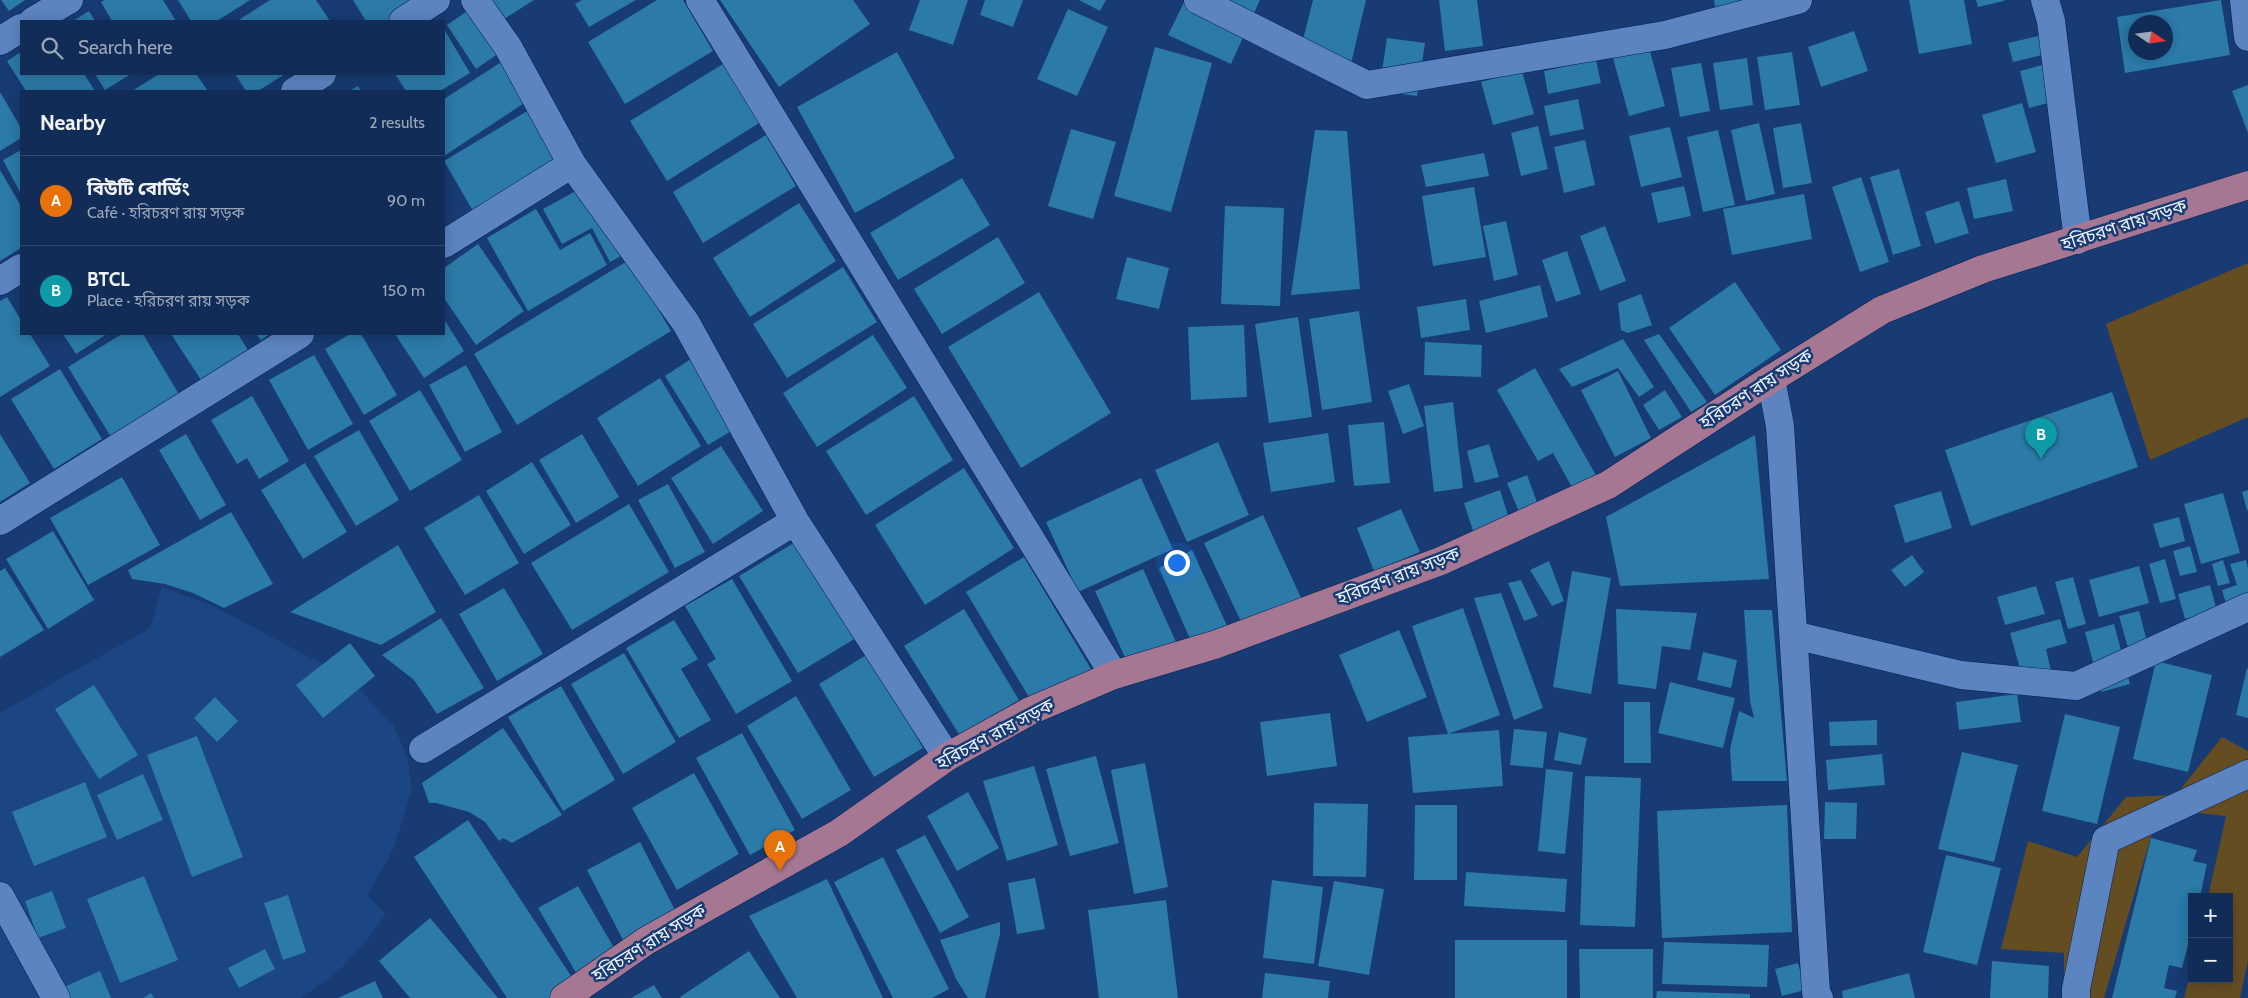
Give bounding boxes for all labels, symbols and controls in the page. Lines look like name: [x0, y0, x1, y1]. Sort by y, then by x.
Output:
north arrow: [2128, 15, 2173, 60]
search box: [20, 20, 445, 75]
icon: search: [38, 34, 66, 62]
text: Search here: [78, 36, 172, 59]
text: Nearby: [40, 110, 106, 135]
text: 2 results: [369, 113, 425, 132]
text: বিউটি বোর্ডিং: [87, 177, 190, 200]
text: A: [51, 191, 61, 210]
text: 90 m: [387, 191, 425, 210]
street label: হরিচরণ রায় সড়ক: [2058, 194, 2190, 256]
text: Café · হরিচরণ রায় সড়ক: [87, 203, 244, 222]
text: BTCL: [87, 268, 130, 291]
text: B: [51, 281, 61, 300]
text: 150 m: [382, 281, 425, 300]
text: Place · হরিচরণ রায় সড়ক: [87, 291, 250, 310]
street label: হরিচরণ রায় সড়ক: [1695, 344, 1817, 434]
pin: B: [2025, 418, 2057, 459]
street label: হরিচরণ রায় সড়ক: [1332, 542, 1463, 610]
your location: [1164, 550, 1190, 576]
street label: হরিচরণ রায় সড়ক: [931, 694, 1058, 775]
pin: A: [764, 830, 796, 871]
map controls: [2188, 893, 2233, 983]
button: +: [2188, 893, 2233, 938]
street label: হরিচরণ রায় সড়ক: [587, 899, 710, 987]
button: −: [2188, 938, 2233, 983]

